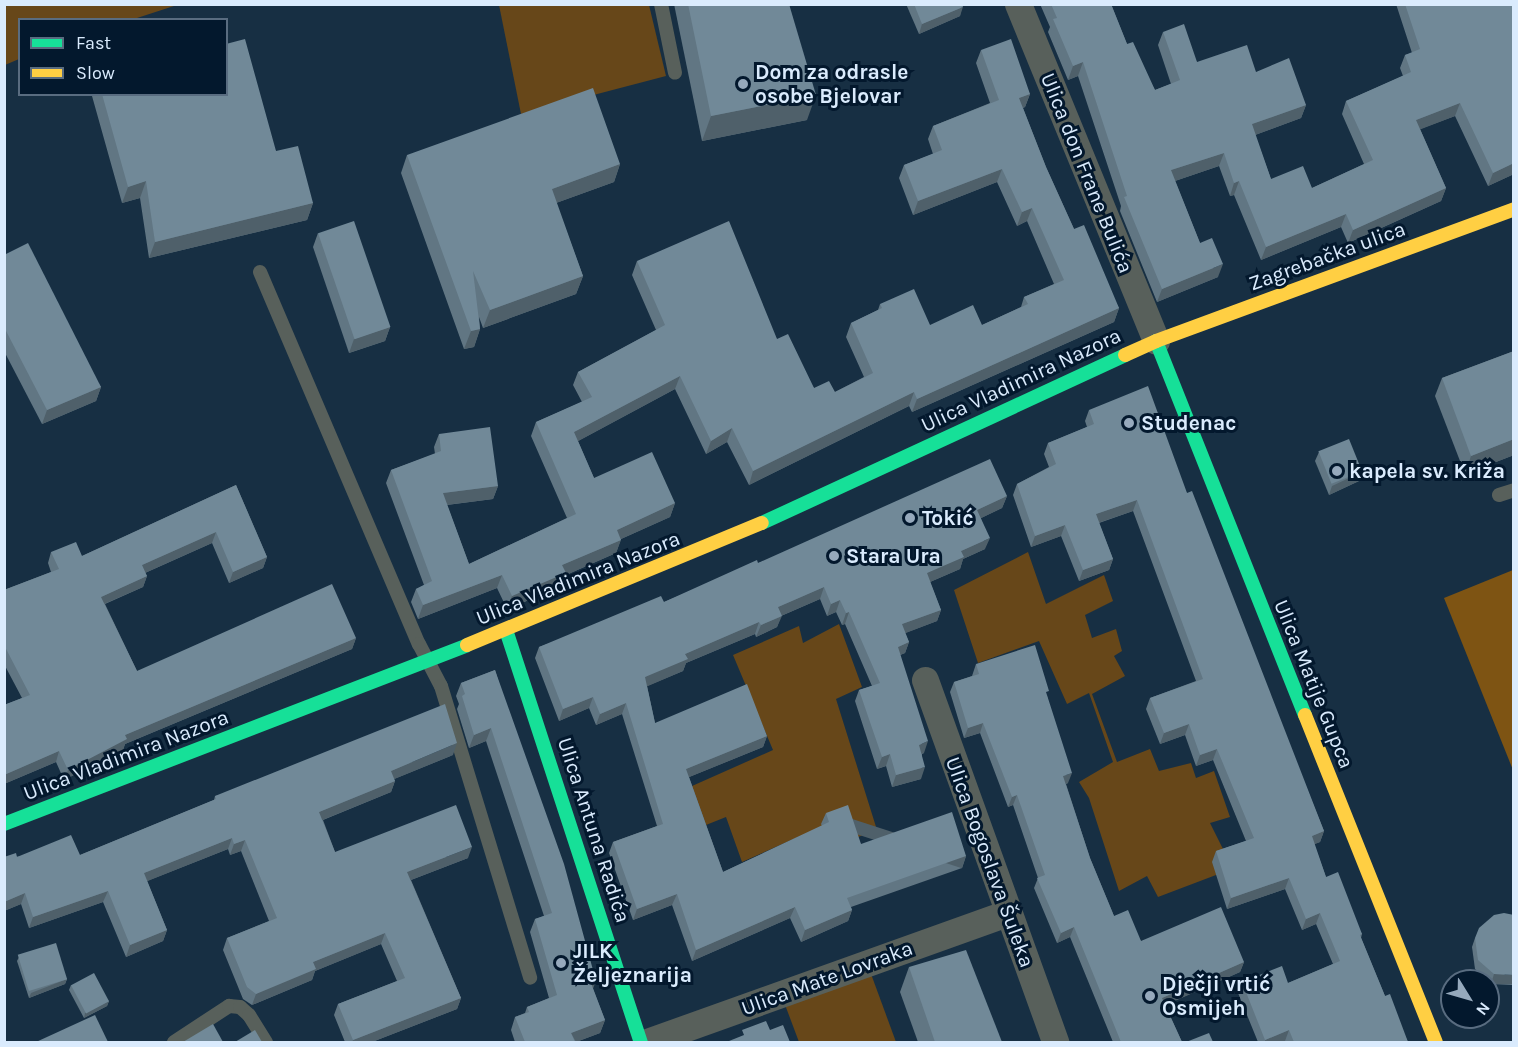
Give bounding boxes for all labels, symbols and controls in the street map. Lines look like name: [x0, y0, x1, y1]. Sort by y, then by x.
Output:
legend: [18, 18, 228, 96]
text: Fast: [76, 32, 111, 54]
place label: Dom za odrasle osobe Bjelovar: [755, 59, 908, 109]
text: Slow: [76, 62, 115, 84]
street label: Ulica don Frane Bulića: [1035, 69, 1139, 277]
marker: Dom za odrasle osobe Bjelovar: [736, 77, 750, 91]
street label: Zagrebačka ulica: [1245, 216, 1409, 296]
street label: Ulica Vladimira Nazora: [917, 323, 1125, 437]
place label: Studenac: [1141, 410, 1236, 436]
marker: Studenac: [1122, 416, 1136, 430]
place label: kapela sv. Križa: [1349, 458, 1505, 484]
marker: kapela sv. Križa: [1330, 464, 1344, 478]
place label: Tokić: [922, 505, 974, 531]
marker: Tokić: [903, 511, 917, 525]
street label: Ulica Vladimira Nazora: [472, 526, 684, 630]
place label: Stara Ura: [846, 543, 941, 569]
marker: Stara Ura: [827, 549, 841, 563]
street label: Ulica Matije Gupca: [1269, 596, 1359, 772]
street label: Ulica Vladimira Nazora: [20, 704, 232, 806]
street label: Ulica Antuna Radića: [552, 734, 636, 926]
street label: Ulica Bogoslava Šuleka: [940, 753, 1040, 971]
street label: Ulica Mate Lovraka: [738, 935, 916, 1021]
place label: JILK Željeznarija: [573, 938, 692, 988]
marker: JILK Željeznarija: [554, 956, 568, 970]
north arrow: [1440, 969, 1500, 1029]
place label: Dječji vrtić Osmijeh: [1162, 971, 1270, 1021]
marker: Dječji vrtić Osmijeh: [1143, 989, 1157, 1003]
text: N: [1472, 999, 1494, 1019]

